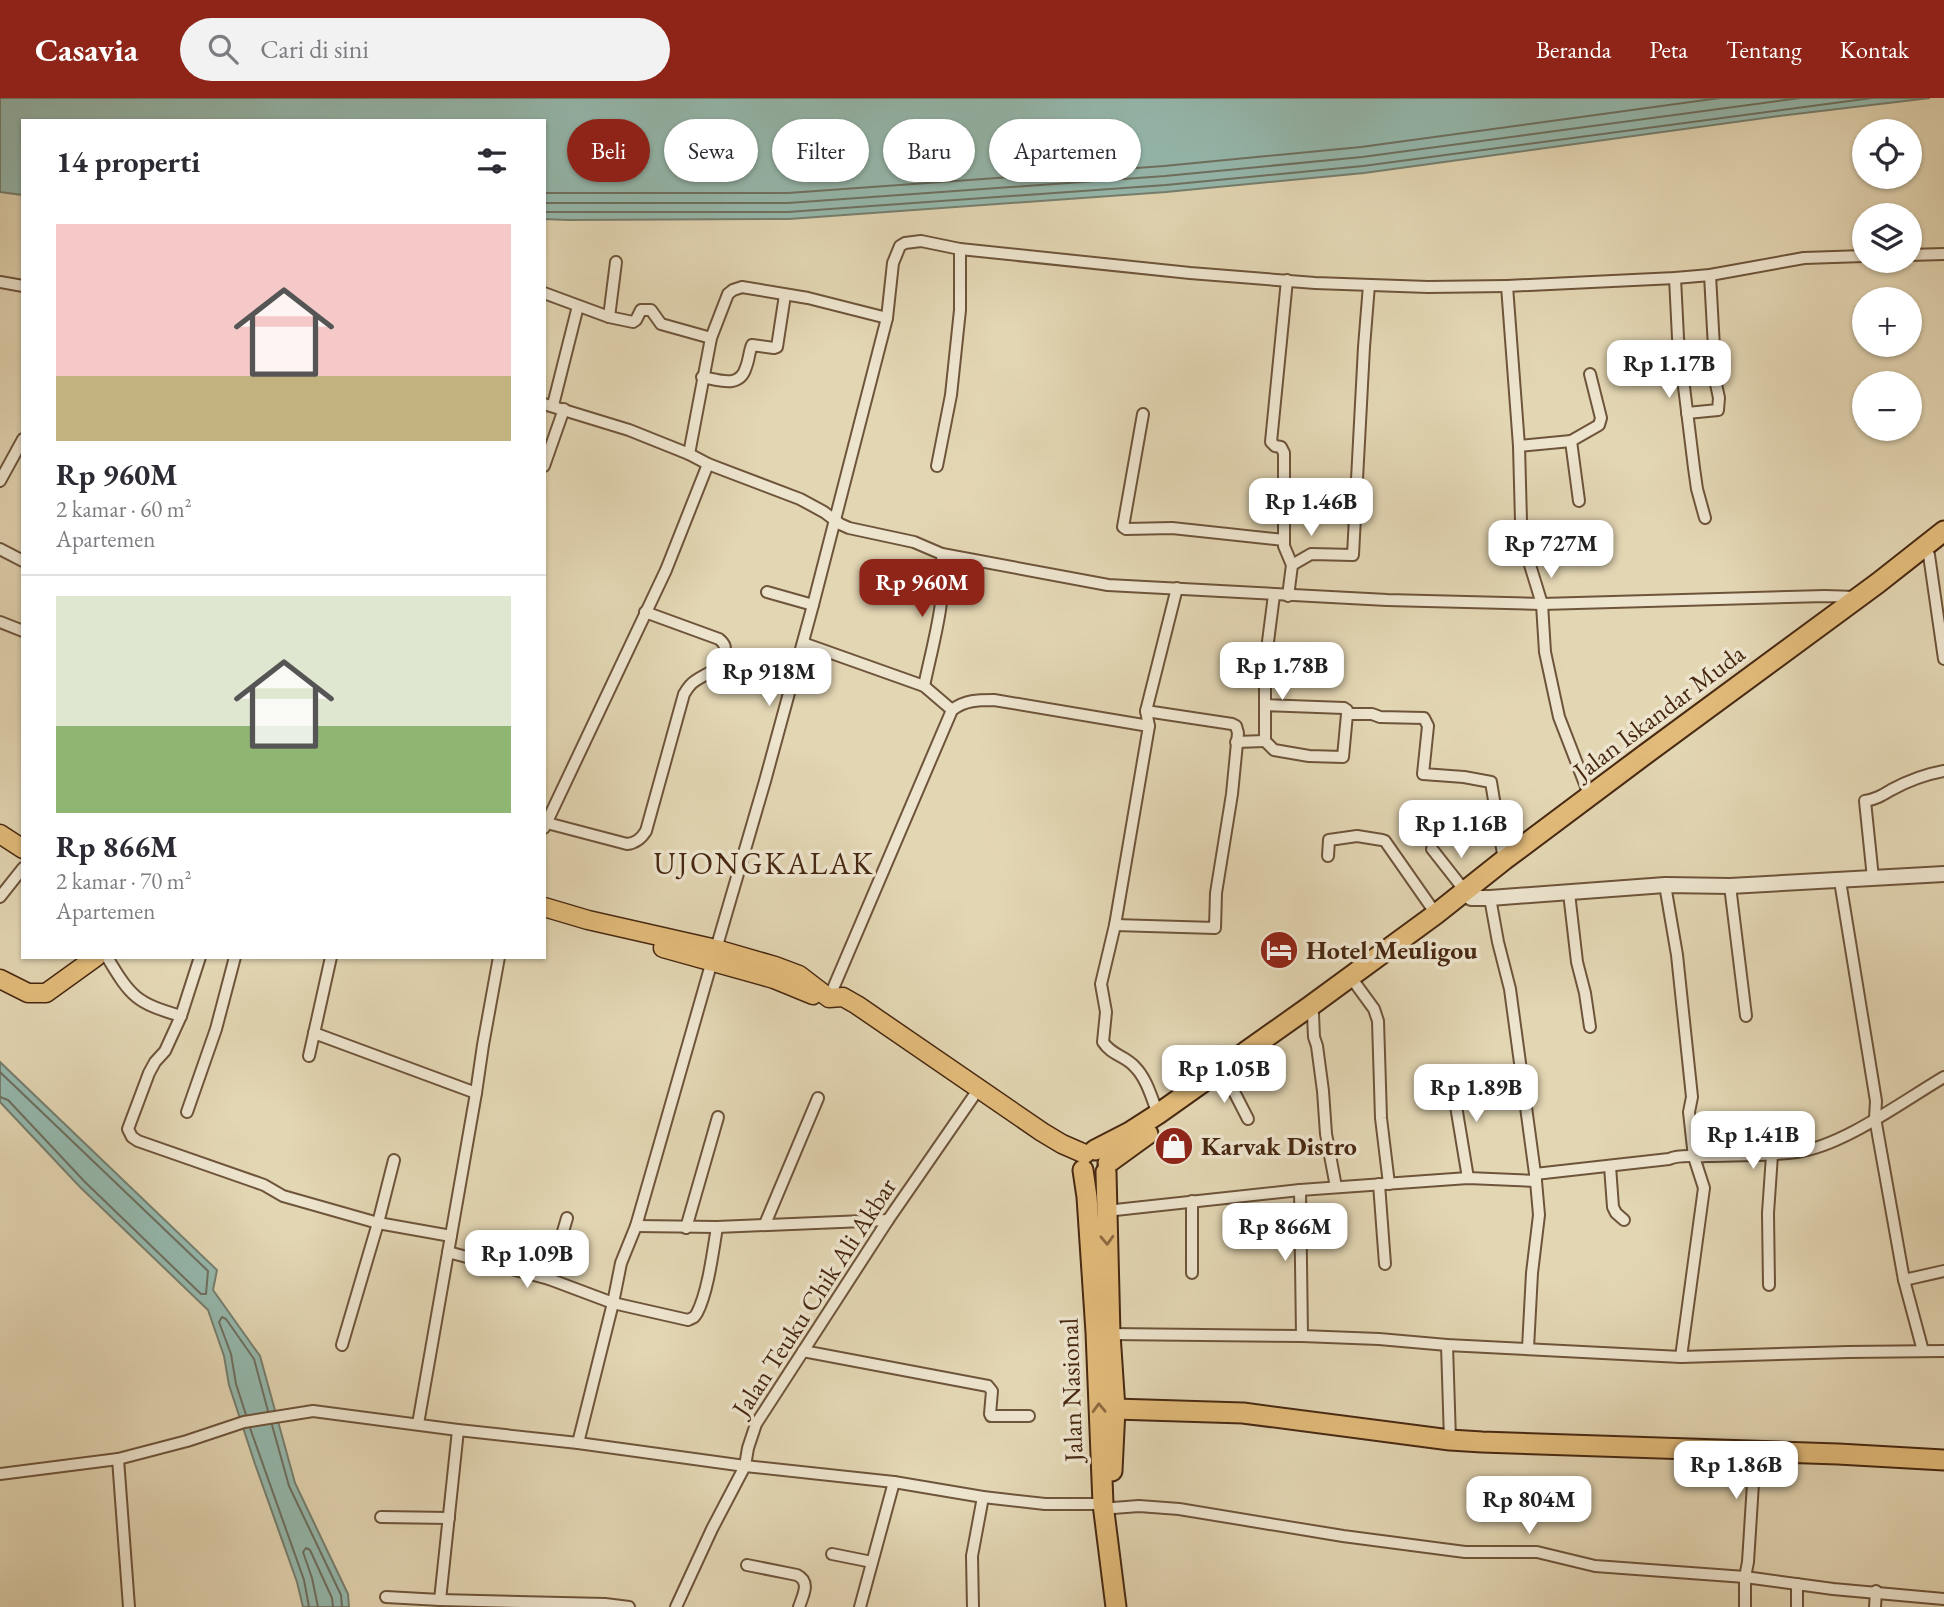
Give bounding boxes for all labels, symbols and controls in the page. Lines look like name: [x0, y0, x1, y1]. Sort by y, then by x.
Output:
search box: [180, 18, 670, 81]
text: Casavia: [35, 28, 138, 71]
icon: search: [204, 30, 242, 68]
text: Cari di sini: [260, 32, 369, 66]
text: Beranda: [1536, 34, 1611, 65]
text: Peta: [1649, 34, 1688, 65]
text: Tentang: [1726, 34, 1802, 65]
text: Kontak: [1840, 34, 1909, 65]
chip: Beli: [567, 119, 650, 182]
chip: Sewa: [664, 119, 758, 182]
chip: Filter: [772, 119, 869, 182]
chip: Baru: [883, 119, 975, 182]
chip: Apartemen: [989, 119, 1141, 182]
map controls: [1852, 119, 1922, 441]
button: locate: [1852, 119, 1922, 189]
text: 14 properti: [56, 142, 200, 181]
icon: filters: [473, 142, 511, 180]
button: layers: [1852, 203, 1922, 273]
icon: home: [221, 269, 347, 395]
button: +: [1852, 287, 1922, 357]
pin: Rp 1.17B: [1597, 341, 1741, 400]
text: Rp 1.17B: [1623, 348, 1715, 378]
button: −: [1852, 371, 1922, 441]
text: Rp 960M: [56, 455, 178, 494]
pin: Rp 1.46B: [1239, 478, 1383, 538]
text: Rp 1.46B: [1265, 486, 1357, 516]
text: 2 kamar · 60 m²: [56, 494, 192, 524]
pin: Rp 727M: [1486, 520, 1616, 580]
text: Apartemen: [56, 524, 155, 554]
text: Rp 727M: [1504, 528, 1598, 558]
pin: Rp 960M: [857, 560, 987, 619]
text: Rp 960M: [875, 567, 969, 597]
street label: Jalan Iskandar Muda: [1565, 636, 1752, 789]
icon: home: [221, 641, 347, 767]
pin: Rp 1.78B: [1210, 642, 1354, 702]
pin: Rp 918M: [704, 648, 834, 708]
text: Rp 1.78B: [1236, 650, 1328, 680]
text: Rp 918M: [722, 656, 816, 686]
pin: Rp 1.16B: [1389, 800, 1533, 860]
text: Rp 1.16B: [1415, 808, 1507, 838]
text: Rp 866M: [56, 827, 178, 866]
district label: UJONGKALAK: [654, 844, 874, 883]
text: 2 kamar · 70 m²: [56, 866, 192, 896]
text: Apartemen: [56, 896, 155, 926]
hotel icon: Hotel Meuligou: [1258, 929, 1300, 971]
place label: Hotel Meuligou: [1306, 933, 1478, 967]
pin: Rp 1.05B: [1152, 1046, 1296, 1105]
text: Rp 1.05B: [1178, 1053, 1270, 1083]
pin: Rp 1.89B: [1404, 1065, 1548, 1124]
text: Rp 1.89B: [1430, 1072, 1522, 1102]
pin: Rp 1.41B: [1681, 1112, 1825, 1171]
text: Rp 1.41B: [1707, 1119, 1799, 1149]
shop icon: Karvak Distro: [1153, 1125, 1195, 1167]
place label: Karvak Distro: [1201, 1129, 1357, 1163]
street label: Jalan Teuku Chik Ali Akbar: [723, 1171, 904, 1424]
pin: Rp 866M: [1220, 1204, 1350, 1263]
text: Rp 866M: [1238, 1211, 1332, 1241]
pin: Rp 1.09B: [455, 1230, 599, 1290]
one-way arrow: [1099, 1235, 1114, 1246]
text: Rp 1.09B: [481, 1238, 573, 1268]
street label: Jalan Nasional: [1052, 1318, 1091, 1464]
one-way arrow: [1091, 1402, 1106, 1413]
pin: Rp 1.86B: [1664, 1442, 1808, 1501]
text: Rp 1.86B: [1690, 1449, 1782, 1479]
pin: Rp 804M: [1464, 1476, 1594, 1536]
text: Rp 804M: [1482, 1484, 1576, 1514]

